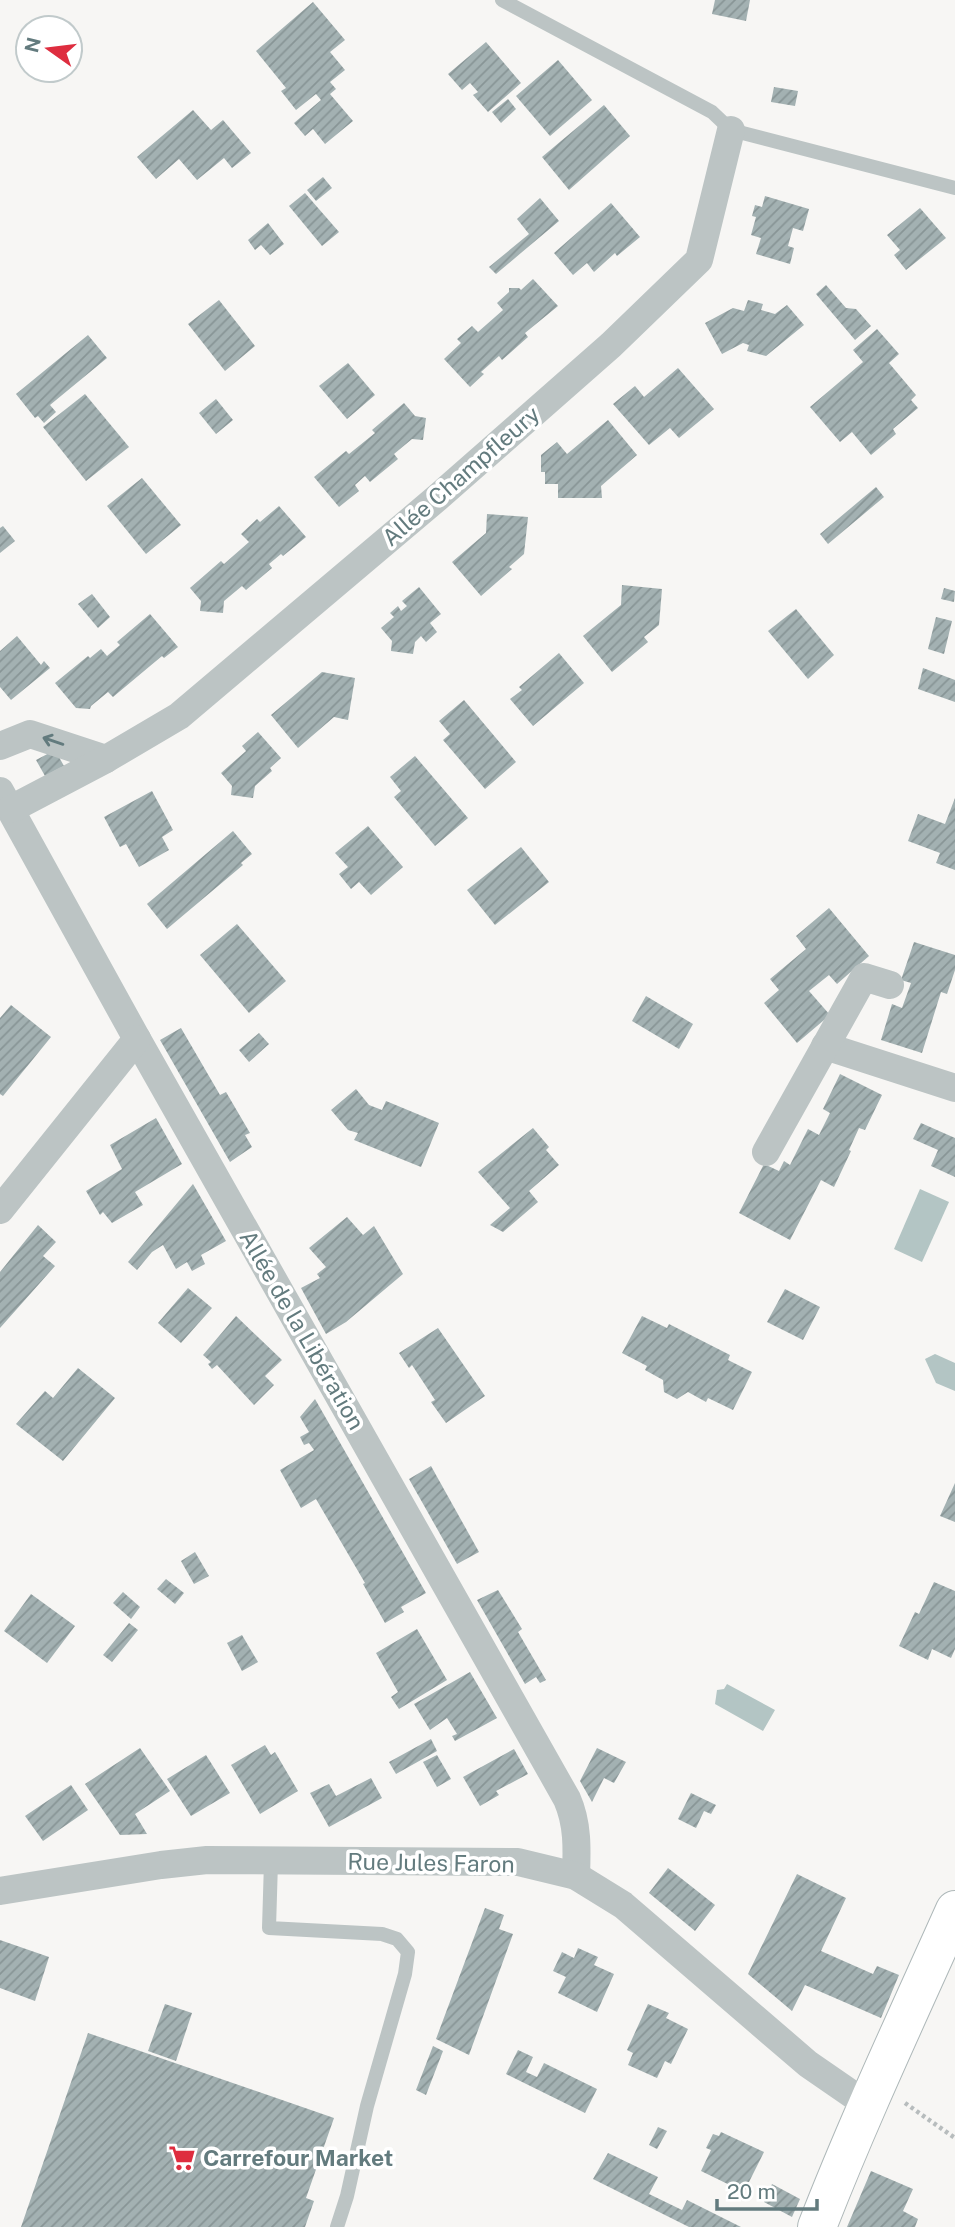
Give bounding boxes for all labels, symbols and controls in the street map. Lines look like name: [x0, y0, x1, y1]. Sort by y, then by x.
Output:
north arrow: [14, 14, 84, 84]
text: N: [20, 35, 45, 55]
street label: Allée Champfleury: [377, 400, 545, 551]
one-way arrow: [42, 734, 64, 747]
street label: Allée de la Libération: [234, 1225, 370, 1434]
street label: Rue Jules Faron: [347, 1848, 515, 1877]
supermarket icon: Carrefour Market: [167, 2143, 197, 2173]
place label: Carrefour Market: [203, 2144, 393, 2171]
scale bar: [717, 2168, 817, 2212]
text: 20 m: [727, 2179, 776, 2204]

